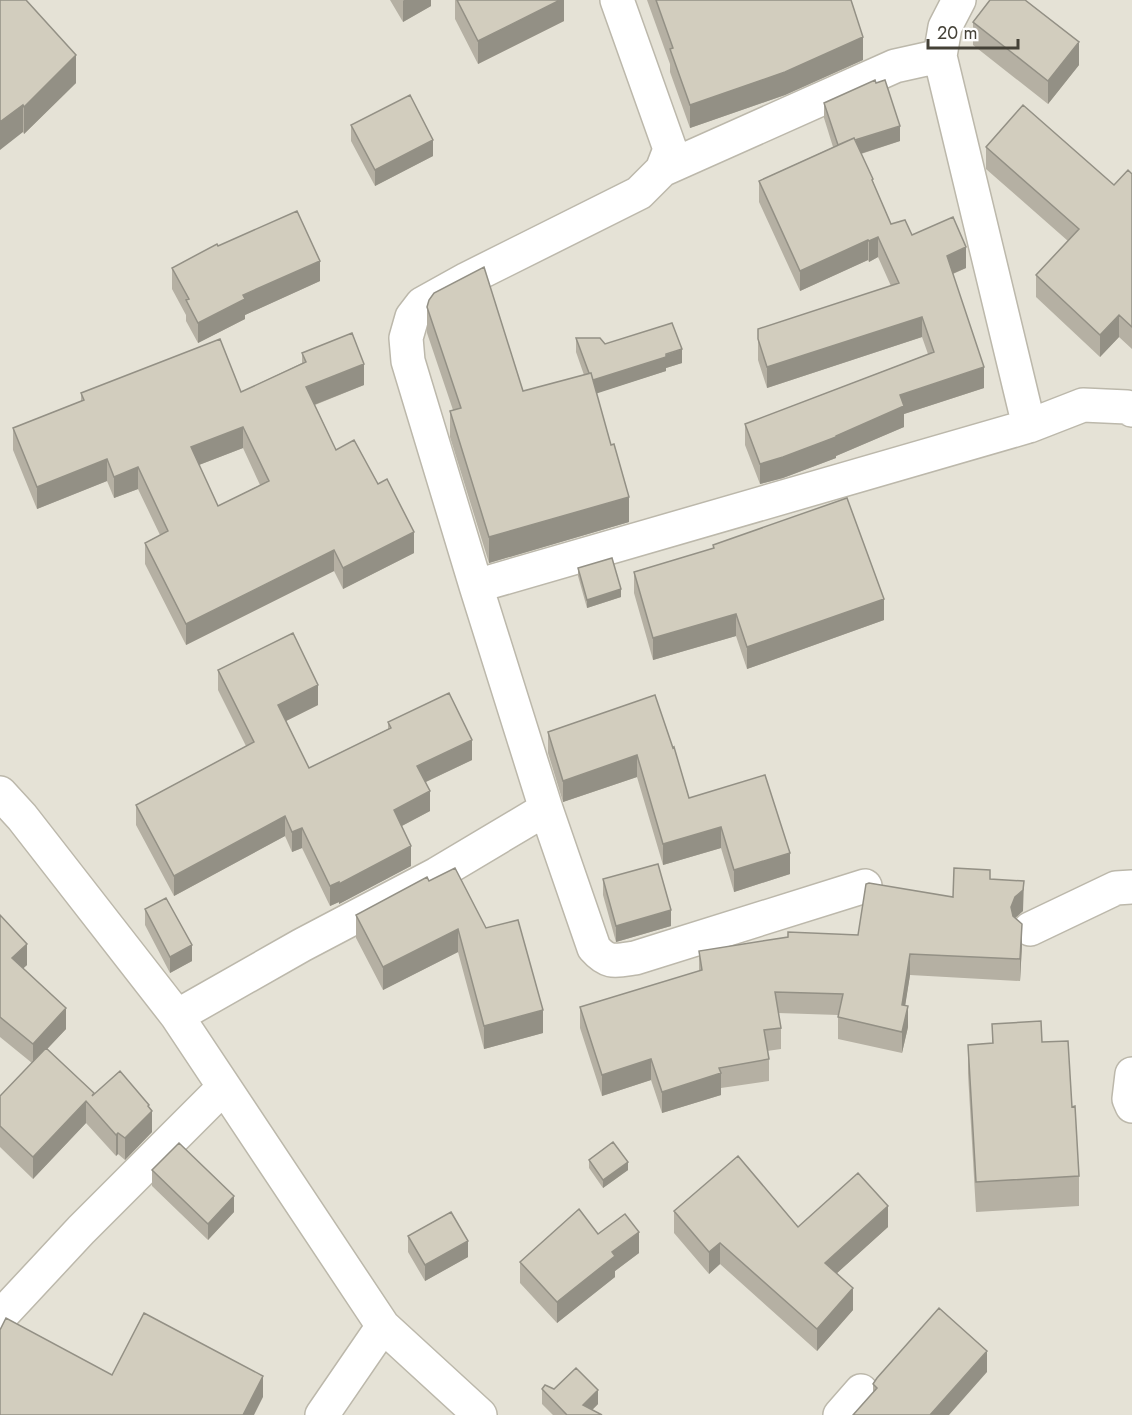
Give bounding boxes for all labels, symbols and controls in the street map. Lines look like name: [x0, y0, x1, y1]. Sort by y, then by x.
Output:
scale bar: [928, 12, 1018, 50]
text: 20 m: [937, 20, 977, 46]

